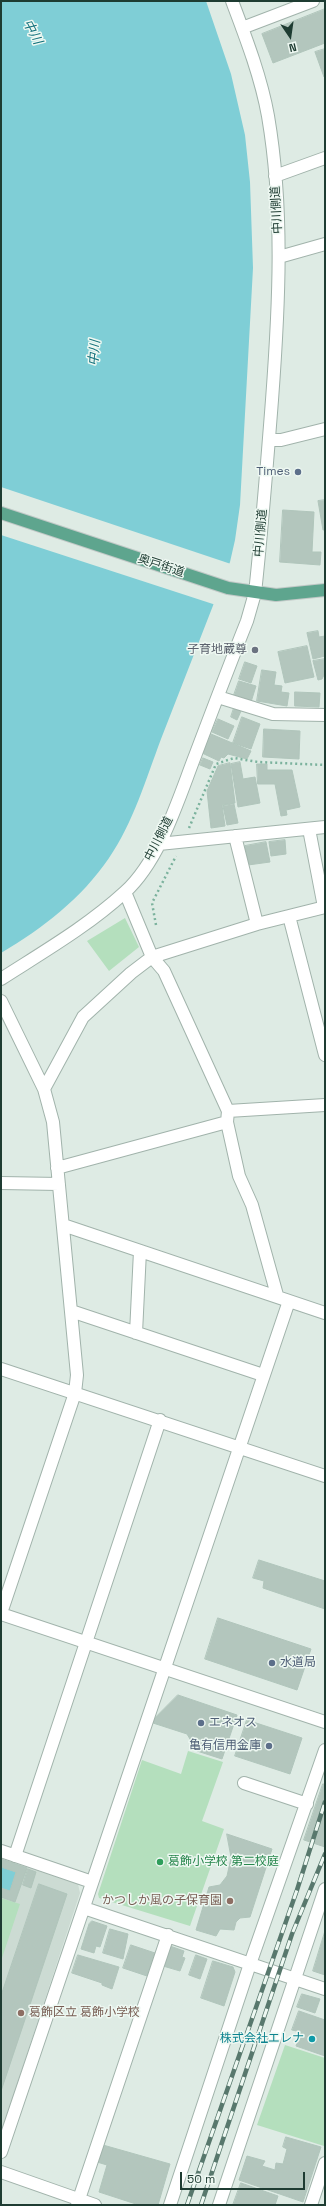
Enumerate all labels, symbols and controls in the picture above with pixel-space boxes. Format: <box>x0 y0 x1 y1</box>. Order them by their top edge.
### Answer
north arrow <box>270 16 310 56</box>
water label: 中川 <box>19 17 45 47</box>
text: N <box>288 40 298 55</box>
street label: 中川側道 <box>269 186 285 234</box>
water label: 中川 <box>86 339 104 367</box>
place label: Times <box>256 465 290 479</box>
marker: Times <box>293 467 303 477</box>
street label: 中川側道 <box>252 508 270 558</box>
street label: 奥戸街道 <box>136 552 186 580</box>
place label: 子育地蔵尊 <box>187 643 247 657</box>
marker: 子育地蔵尊 <box>250 645 260 655</box>
street label: 中川側道 <box>142 814 176 864</box>
place label: 水道局 <box>280 1656 316 1670</box>
marker: 水道局 <box>267 1658 277 1668</box>
place label: エネオス <box>209 1716 257 1730</box>
marker: エネオス <box>196 1718 206 1728</box>
place label: 亀有信用金庫 <box>189 1739 261 1753</box>
marker: 亀有信用金庫 <box>264 1741 274 1751</box>
place label: 葛飾小学校 第二校庭 <box>168 1855 279 1869</box>
marker: 葛飾小学校 第二校庭 <box>155 1857 165 1867</box>
place label: かつしか風の子保育園 <box>102 1894 222 1908</box>
marker: かつしか風の子保育園 <box>225 1896 235 1906</box>
place label: 葛飾区立 葛飾小学校 <box>29 2006 140 2020</box>
marker: 葛飾区立 葛飾小学校 <box>16 2008 26 2018</box>
place label: 株式会社エレナ <box>220 2032 304 2046</box>
marker: 株式会社エレナ <box>307 2034 317 2044</box>
scale bar <box>182 2164 307 2190</box>
text: 50 m <box>187 2171 215 2187</box>

